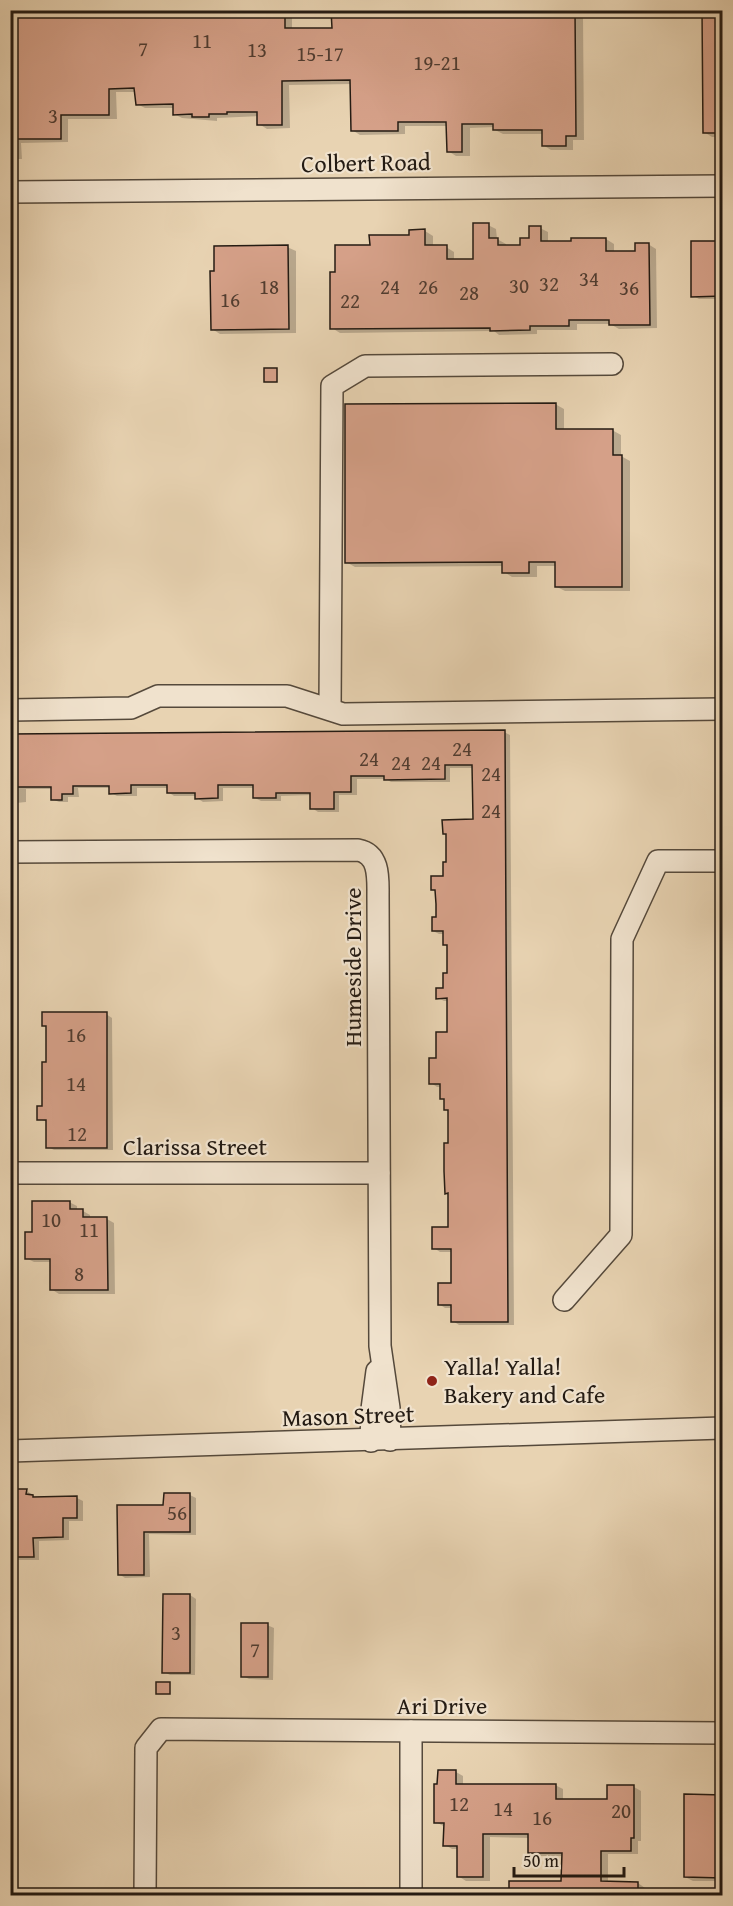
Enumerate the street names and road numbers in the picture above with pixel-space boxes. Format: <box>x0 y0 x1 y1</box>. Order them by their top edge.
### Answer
street label: Colbert Road <box>301 144 431 181</box>
street label: Humeside Drive <box>335 887 370 1047</box>
street label: Clarissa Street <box>123 1129 268 1164</box>
street label: Mason Street <box>281 1396 415 1435</box>
street label: Ari Drive <box>397 1688 487 1723</box>

